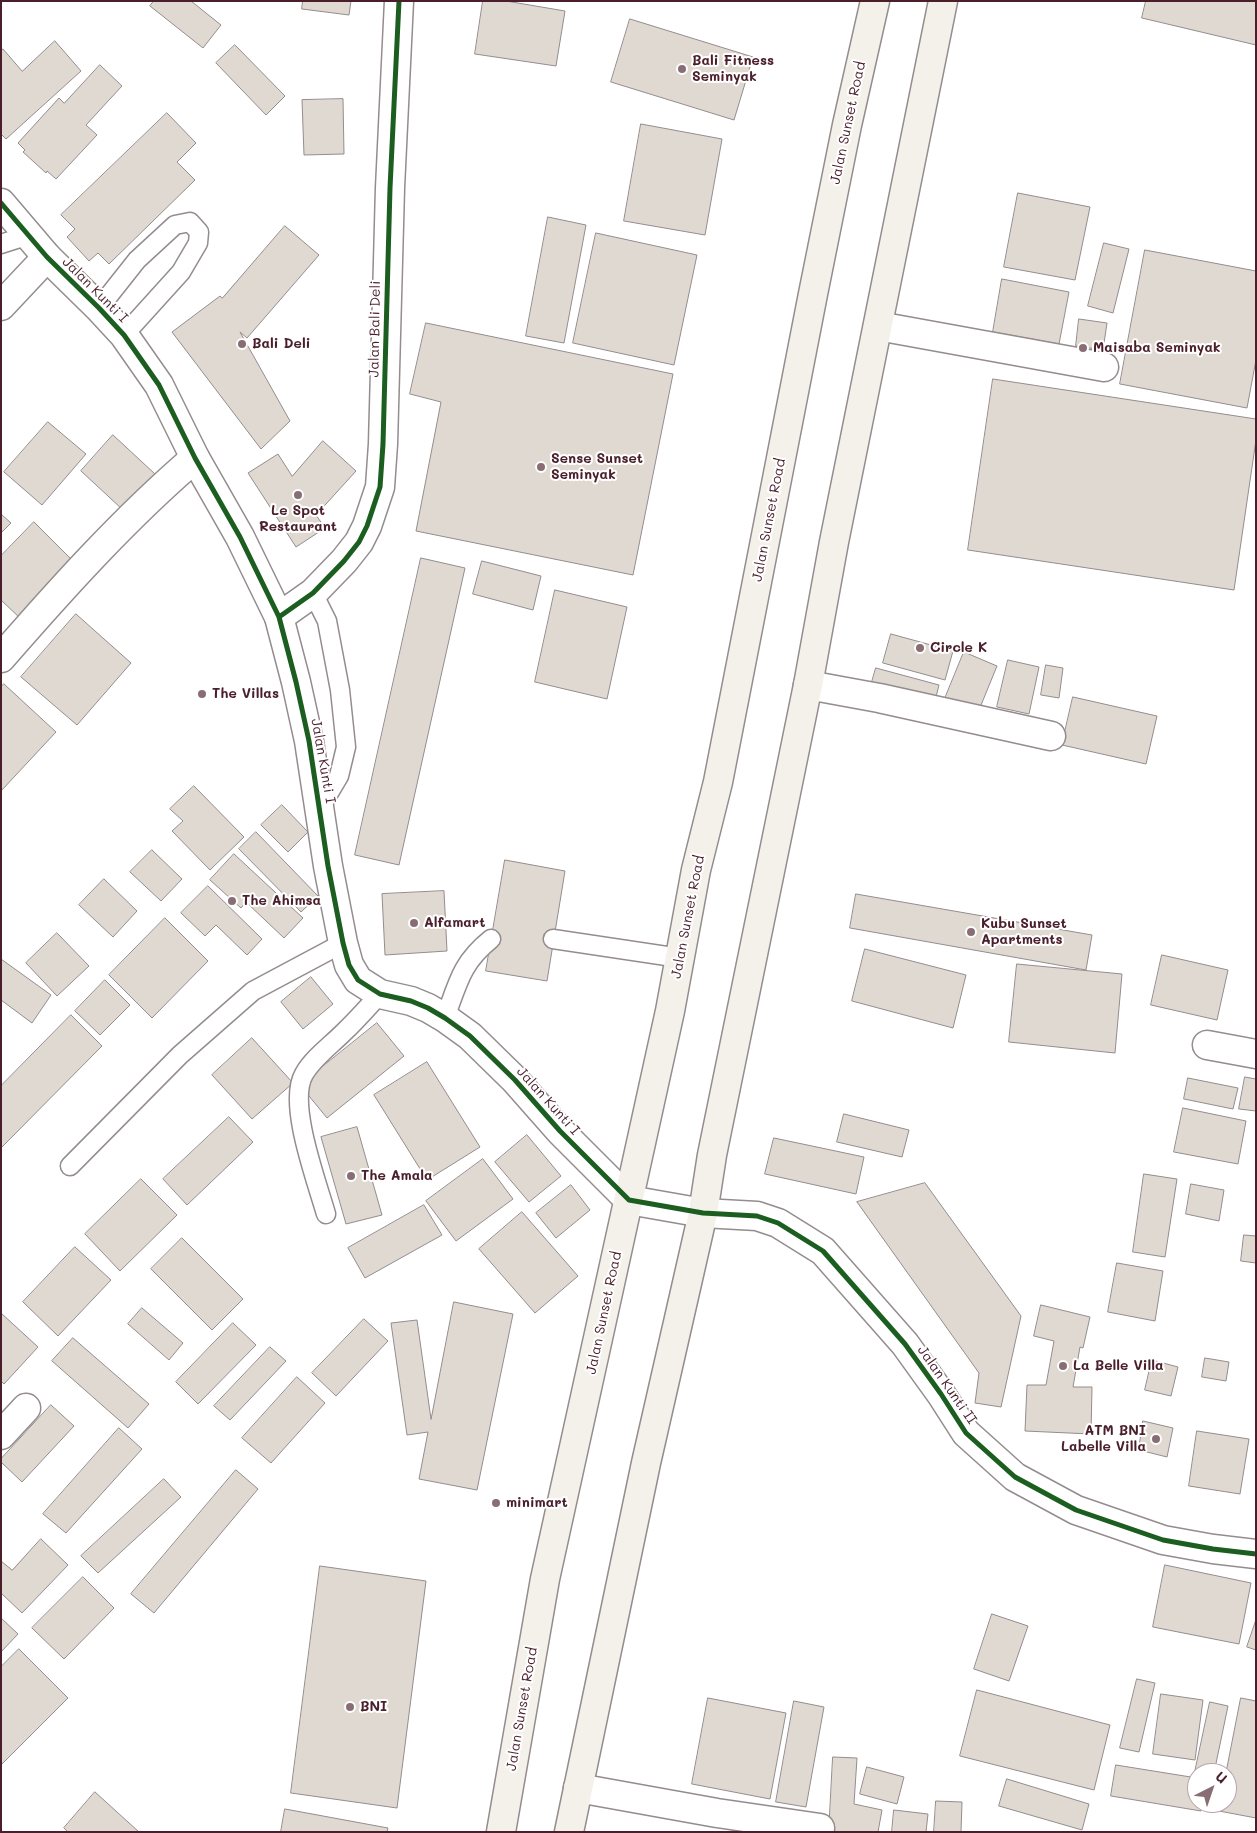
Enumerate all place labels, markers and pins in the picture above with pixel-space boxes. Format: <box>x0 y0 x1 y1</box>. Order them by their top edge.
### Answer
place label: Bali Fitness Seminyak <box>692 53 774 85</box>
marker: Bali Fitness Seminyak <box>676 63 688 75</box>
place label: Bali Deli <box>252 336 310 352</box>
marker: Bali Deli <box>236 338 248 350</box>
place label: Maisaba Seminyak <box>1093 340 1221 356</box>
marker: Maisaba Seminyak <box>1077 342 1089 354</box>
place label: Sense Sunset Seminyak <box>551 451 643 484</box>
marker: Sense Sunset Seminyak <box>535 461 547 473</box>
marker: Le Spot Restaurant <box>292 489 304 501</box>
place label: Le Spot Restaurant <box>259 503 337 536</box>
place label: Circle K <box>930 640 987 656</box>
marker: Circle K <box>914 642 926 654</box>
place label: The Villas <box>212 686 279 702</box>
marker: The Villas <box>196 688 208 700</box>
place label: The Ahimsa <box>242 893 321 909</box>
marker: The Ahimsa <box>226 895 238 907</box>
place label: Alfamart <box>424 915 485 931</box>
place label: Kubu Sunset Apartments <box>981 916 1067 949</box>
marker: Alfamart <box>408 917 420 929</box>
marker: Kubu Sunset Apartments <box>965 926 977 938</box>
place label: The Amala <box>361 1168 433 1184</box>
marker: The Amala <box>345 1170 357 1182</box>
place label: La Belle Villa <box>1073 1358 1164 1374</box>
marker: La Belle Villa <box>1057 1360 1069 1372</box>
place label: ATM BNI Labelle Villa <box>1061 1423 1146 1455</box>
marker: ATM BNI Labelle Villa <box>1150 1433 1162 1445</box>
place label: minimart <box>506 1495 568 1511</box>
marker: minimart <box>490 1497 502 1509</box>
place label: BNI <box>360 1699 387 1715</box>
marker: BNI <box>344 1701 356 1713</box>

